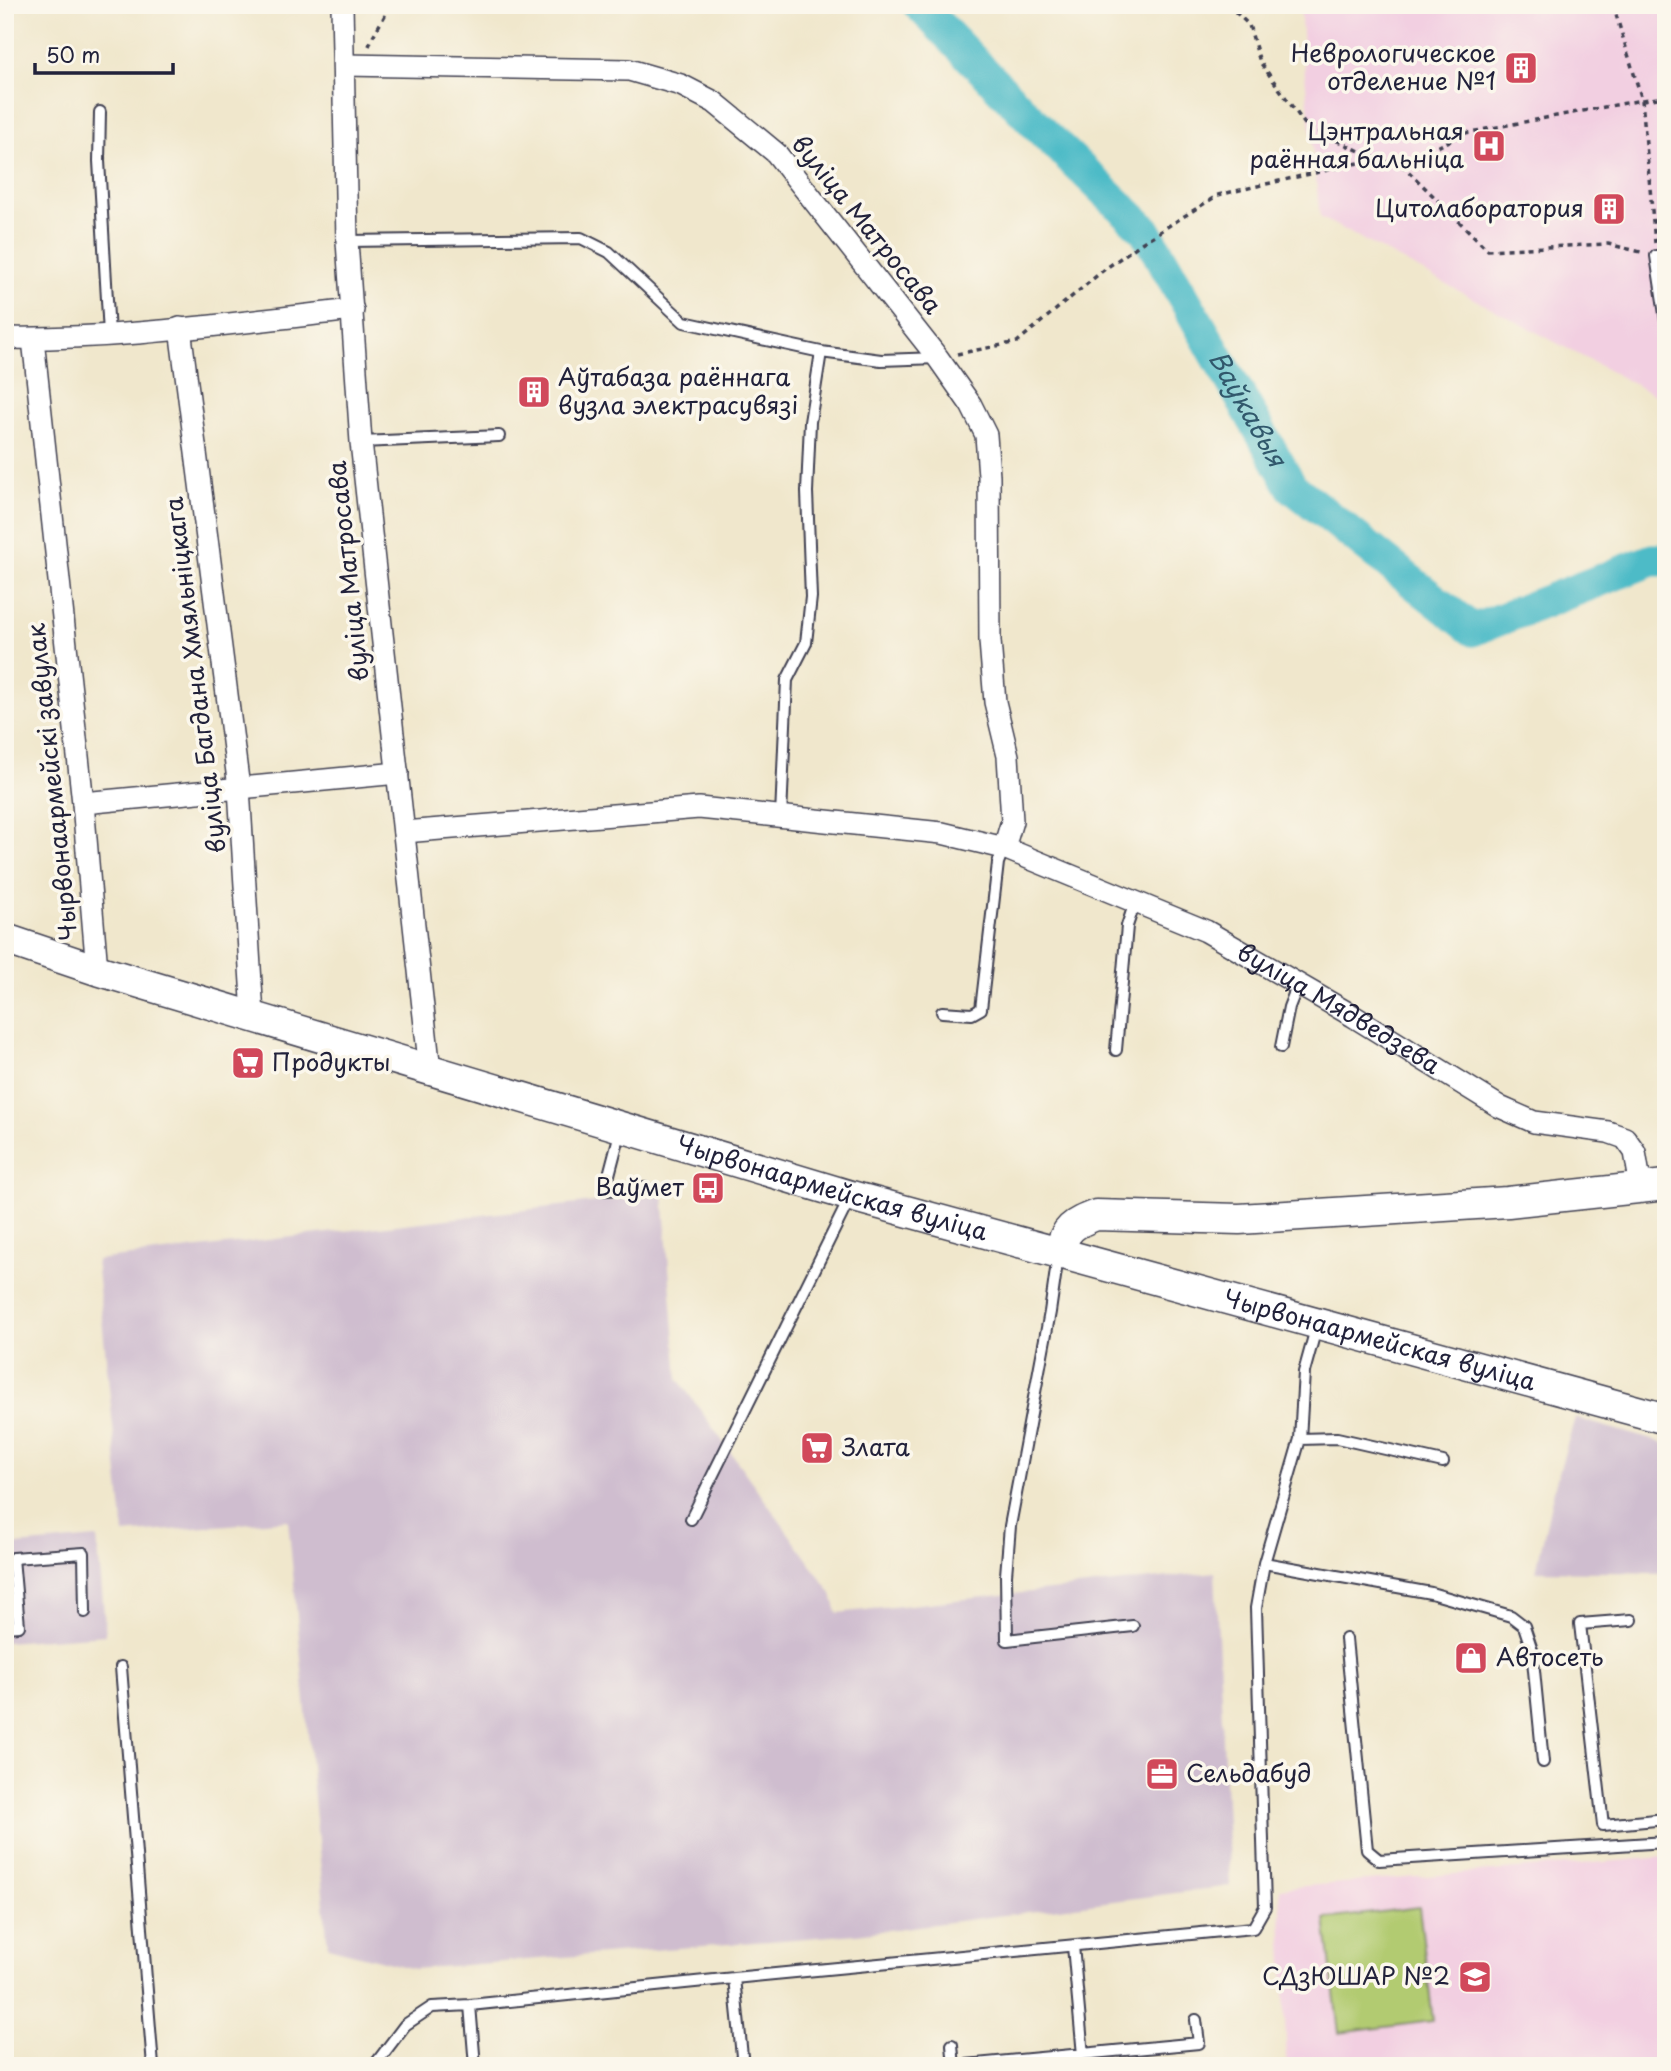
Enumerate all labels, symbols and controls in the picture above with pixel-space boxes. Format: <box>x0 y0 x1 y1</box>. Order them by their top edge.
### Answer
scale bar <box>35 32 173 76</box>
place label: Неврологическое отделение №1 <box>1291 34 1496 98</box>
text: 50 m <box>46 38 100 70</box>
building icon: Неврологическое отделение №1 <box>1502 49 1540 87</box>
place label: Цэнтральная раённая бальніца <box>1250 112 1464 176</box>
street label: вуліца Матросава <box>784 126 951 321</box>
hospital icon: Цэнтральная раённая бальніца <box>1470 127 1508 165</box>
place label: Цитолаборатория <box>1375 189 1584 225</box>
building icon: Цитолаборатория <box>1590 190 1628 228</box>
water label: Ваўкавыя <box>1200 343 1298 475</box>
place label: Аўтабаза раённага вузла электрасувязі <box>558 358 798 422</box>
building icon: Аўтабаза раённага вузла электрасувязі <box>515 373 553 411</box>
street label: вуліца Матросава <box>318 459 376 683</box>
street label: вуліца Багдана Хмяльніцкага <box>154 495 234 855</box>
street label: Чырвонаармейскі завулак <box>16 621 86 943</box>
street label: вуліца Мядведзева <box>1231 933 1448 1082</box>
place label: Продукты <box>272 1043 391 1079</box>
supermarket icon: Продукты <box>229 1044 267 1082</box>
street label: Чырвонаармейская вуліца <box>673 1125 992 1249</box>
place label: Ваўмет <box>596 1168 685 1204</box>
bus stop icon: Ваўмет <box>689 1169 727 1207</box>
street label: Чырвонаармейская вуліца <box>1220 1279 1540 1399</box>
place label: Злата <box>841 1428 910 1464</box>
supermarket icon: Злата <box>798 1429 836 1467</box>
place label: Автосеть <box>1496 1638 1603 1674</box>
shop icon: Автосеть <box>1452 1639 1490 1677</box>
place label: Сельдабуд <box>1186 1754 1311 1790</box>
office icon: Сельдабуд <box>1143 1755 1181 1793</box>
place label: СДзЮШАР №2 <box>1262 1957 1450 1993</box>
school or university icon: СДзЮШАР №2 <box>1456 1958 1494 1996</box>

